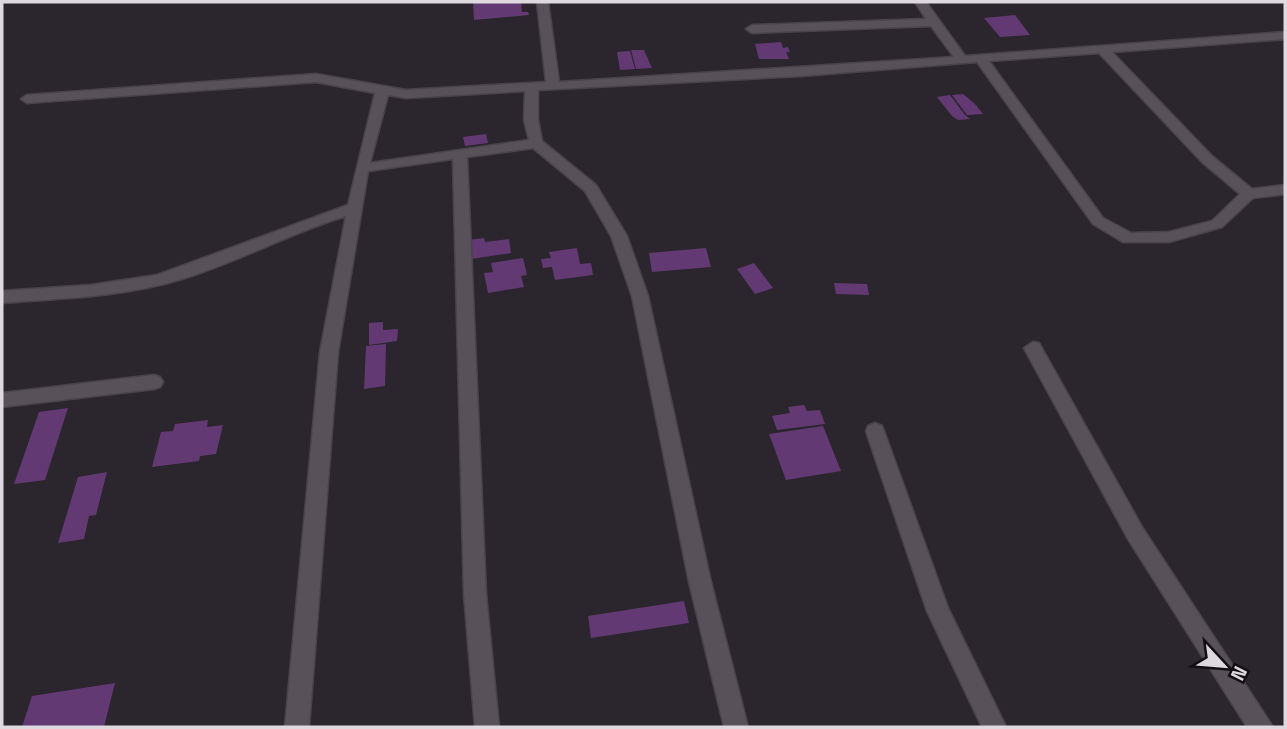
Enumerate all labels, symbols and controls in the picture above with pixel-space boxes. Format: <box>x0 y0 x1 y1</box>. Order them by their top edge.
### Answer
north arrow <box>1189 631 1259 701</box>
text: N <box>1225 662 1253 684</box>

